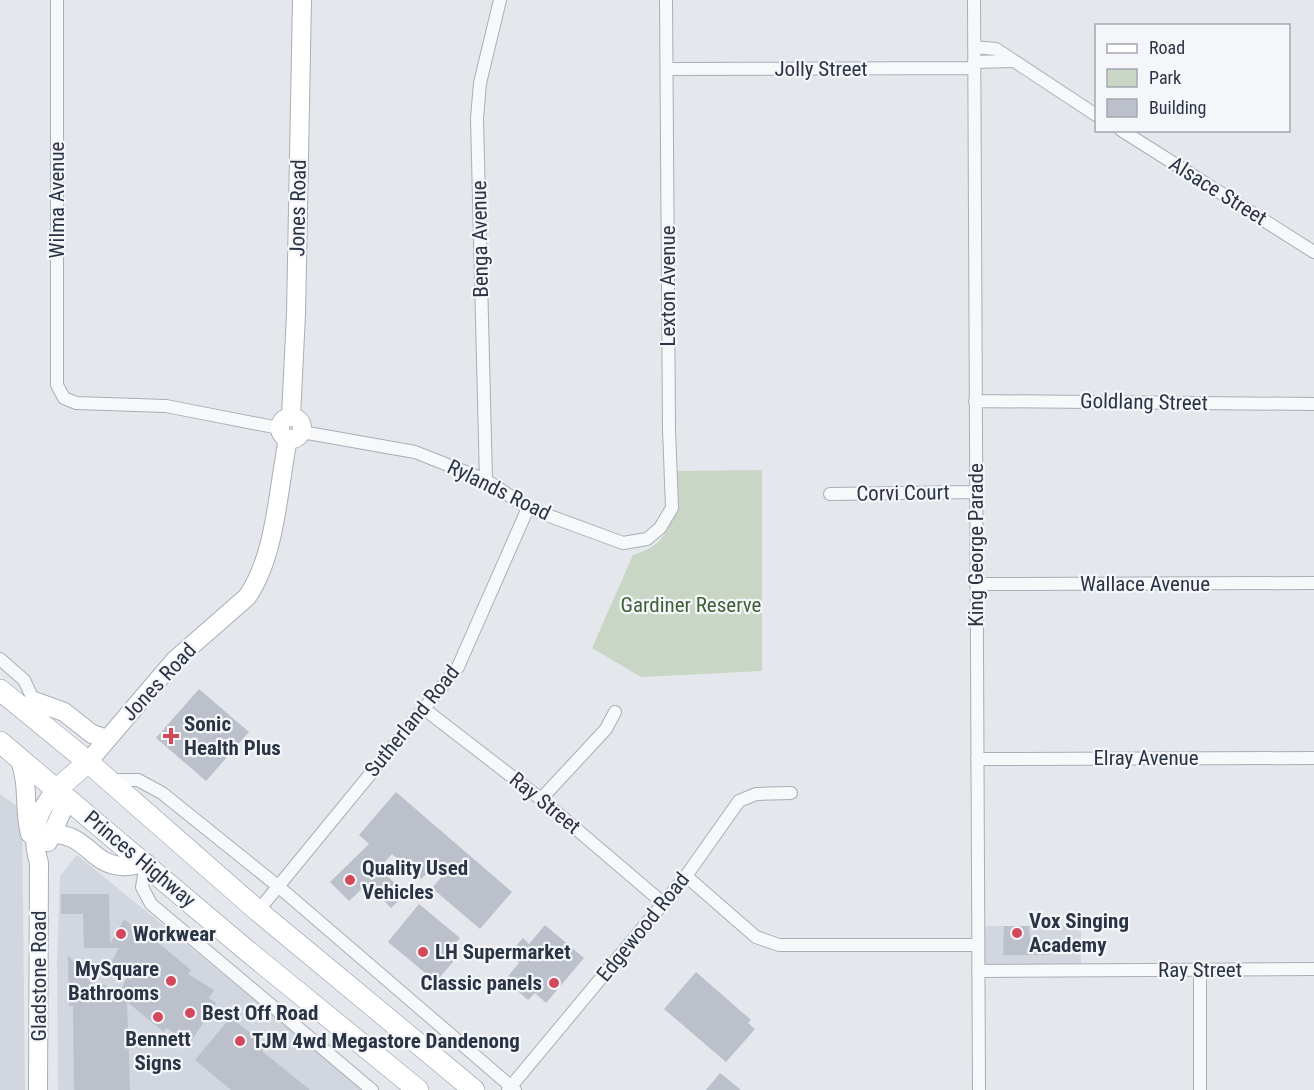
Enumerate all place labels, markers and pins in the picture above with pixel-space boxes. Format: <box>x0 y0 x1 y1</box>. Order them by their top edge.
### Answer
place label: Sonic Health Plus <box>184 712 281 760</box>
marker: Sonic Health Plus <box>162 727 180 745</box>
place label: Quality Used Vehicles <box>362 856 468 904</box>
marker: Quality Used Vehicles <box>343 873 357 887</box>
place label: Vox Singing Academy <box>1029 909 1129 957</box>
place label: Workwear <box>133 922 216 946</box>
marker: Vox Singing Academy <box>1010 926 1024 940</box>
marker: Workwear <box>114 927 128 941</box>
place label: LH Supermarket <box>435 940 571 964</box>
marker: LH Supermarket <box>416 945 430 959</box>
place label: MySquare Bathrooms <box>68 957 159 1005</box>
place label: Classic panels <box>420 971 542 995</box>
marker: MySquare Bathrooms <box>164 974 178 988</box>
marker: Classic panels <box>547 976 561 990</box>
place label: Best Off Road <box>202 1001 318 1025</box>
marker: Best Off Road <box>183 1006 197 1020</box>
marker: Bennett Signs <box>151 1010 165 1024</box>
place label: Bennett Signs <box>125 1027 191 1075</box>
place label: TJM 4wd Megastore Dandenong <box>252 1029 520 1053</box>
marker: TJM 4wd Megastore Dandenong <box>233 1034 247 1048</box>

